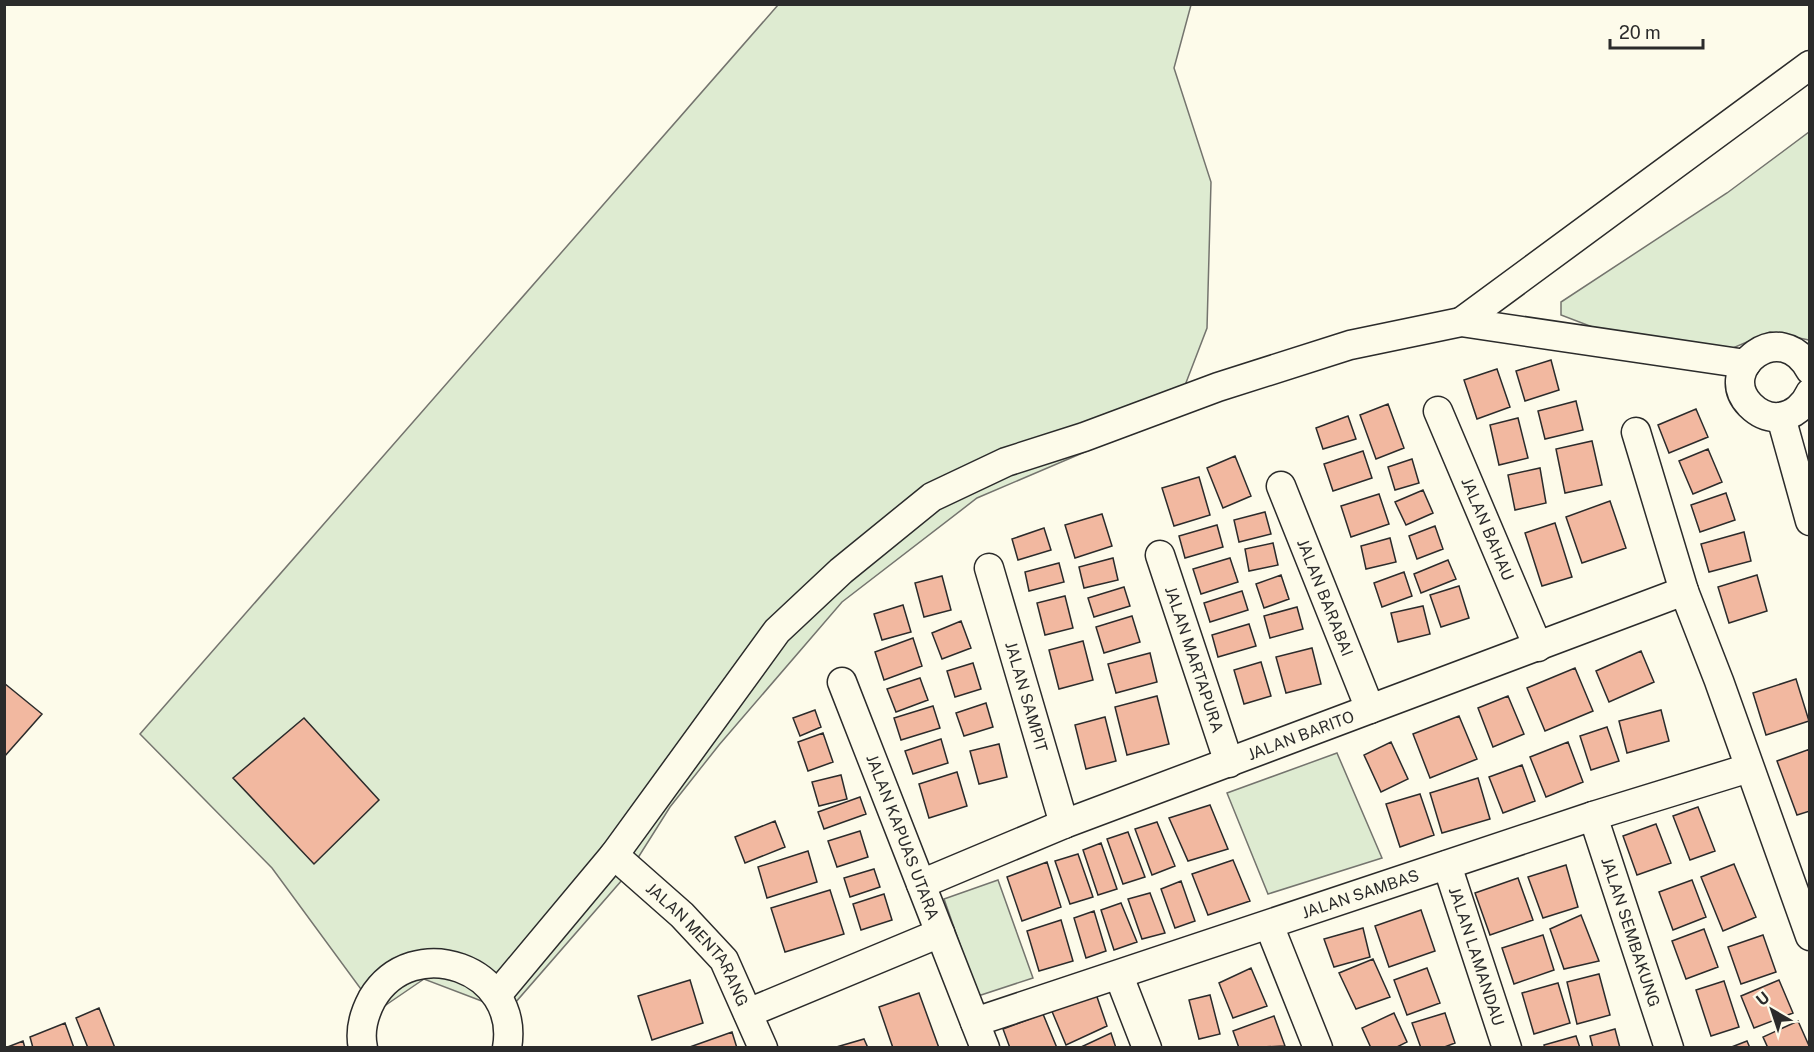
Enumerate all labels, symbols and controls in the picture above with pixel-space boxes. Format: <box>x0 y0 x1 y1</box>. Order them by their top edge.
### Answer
scale bar <box>1610 12 1703 50</box>
text: 20 m <box>1619 22 1661 43</box>
street label: JALAN BAHAU <box>1457 475 1518 583</box>
street label: JALAN BARABAI <box>1293 536 1357 659</box>
street label: JALAN MARTAPURA <box>1161 584 1227 735</box>
street label: JALAN SAMPIT <box>1001 639 1051 755</box>
street label: JALAN BARITO <box>1245 707 1357 764</box>
street label: JALAN KAPUAS UTARA <box>862 752 943 923</box>
street label: JALAN SEMBAKUNG <box>1597 855 1664 1009</box>
street label: JALAN SAMBAS <box>1299 866 1421 922</box>
street label: JALAN MENTARANG <box>642 879 752 1009</box>
street label: JALAN LAMANDAU <box>1445 885 1508 1028</box>
north arrow <box>1742 980 1802 1040</box>
text: U <box>1752 988 1773 1010</box>

